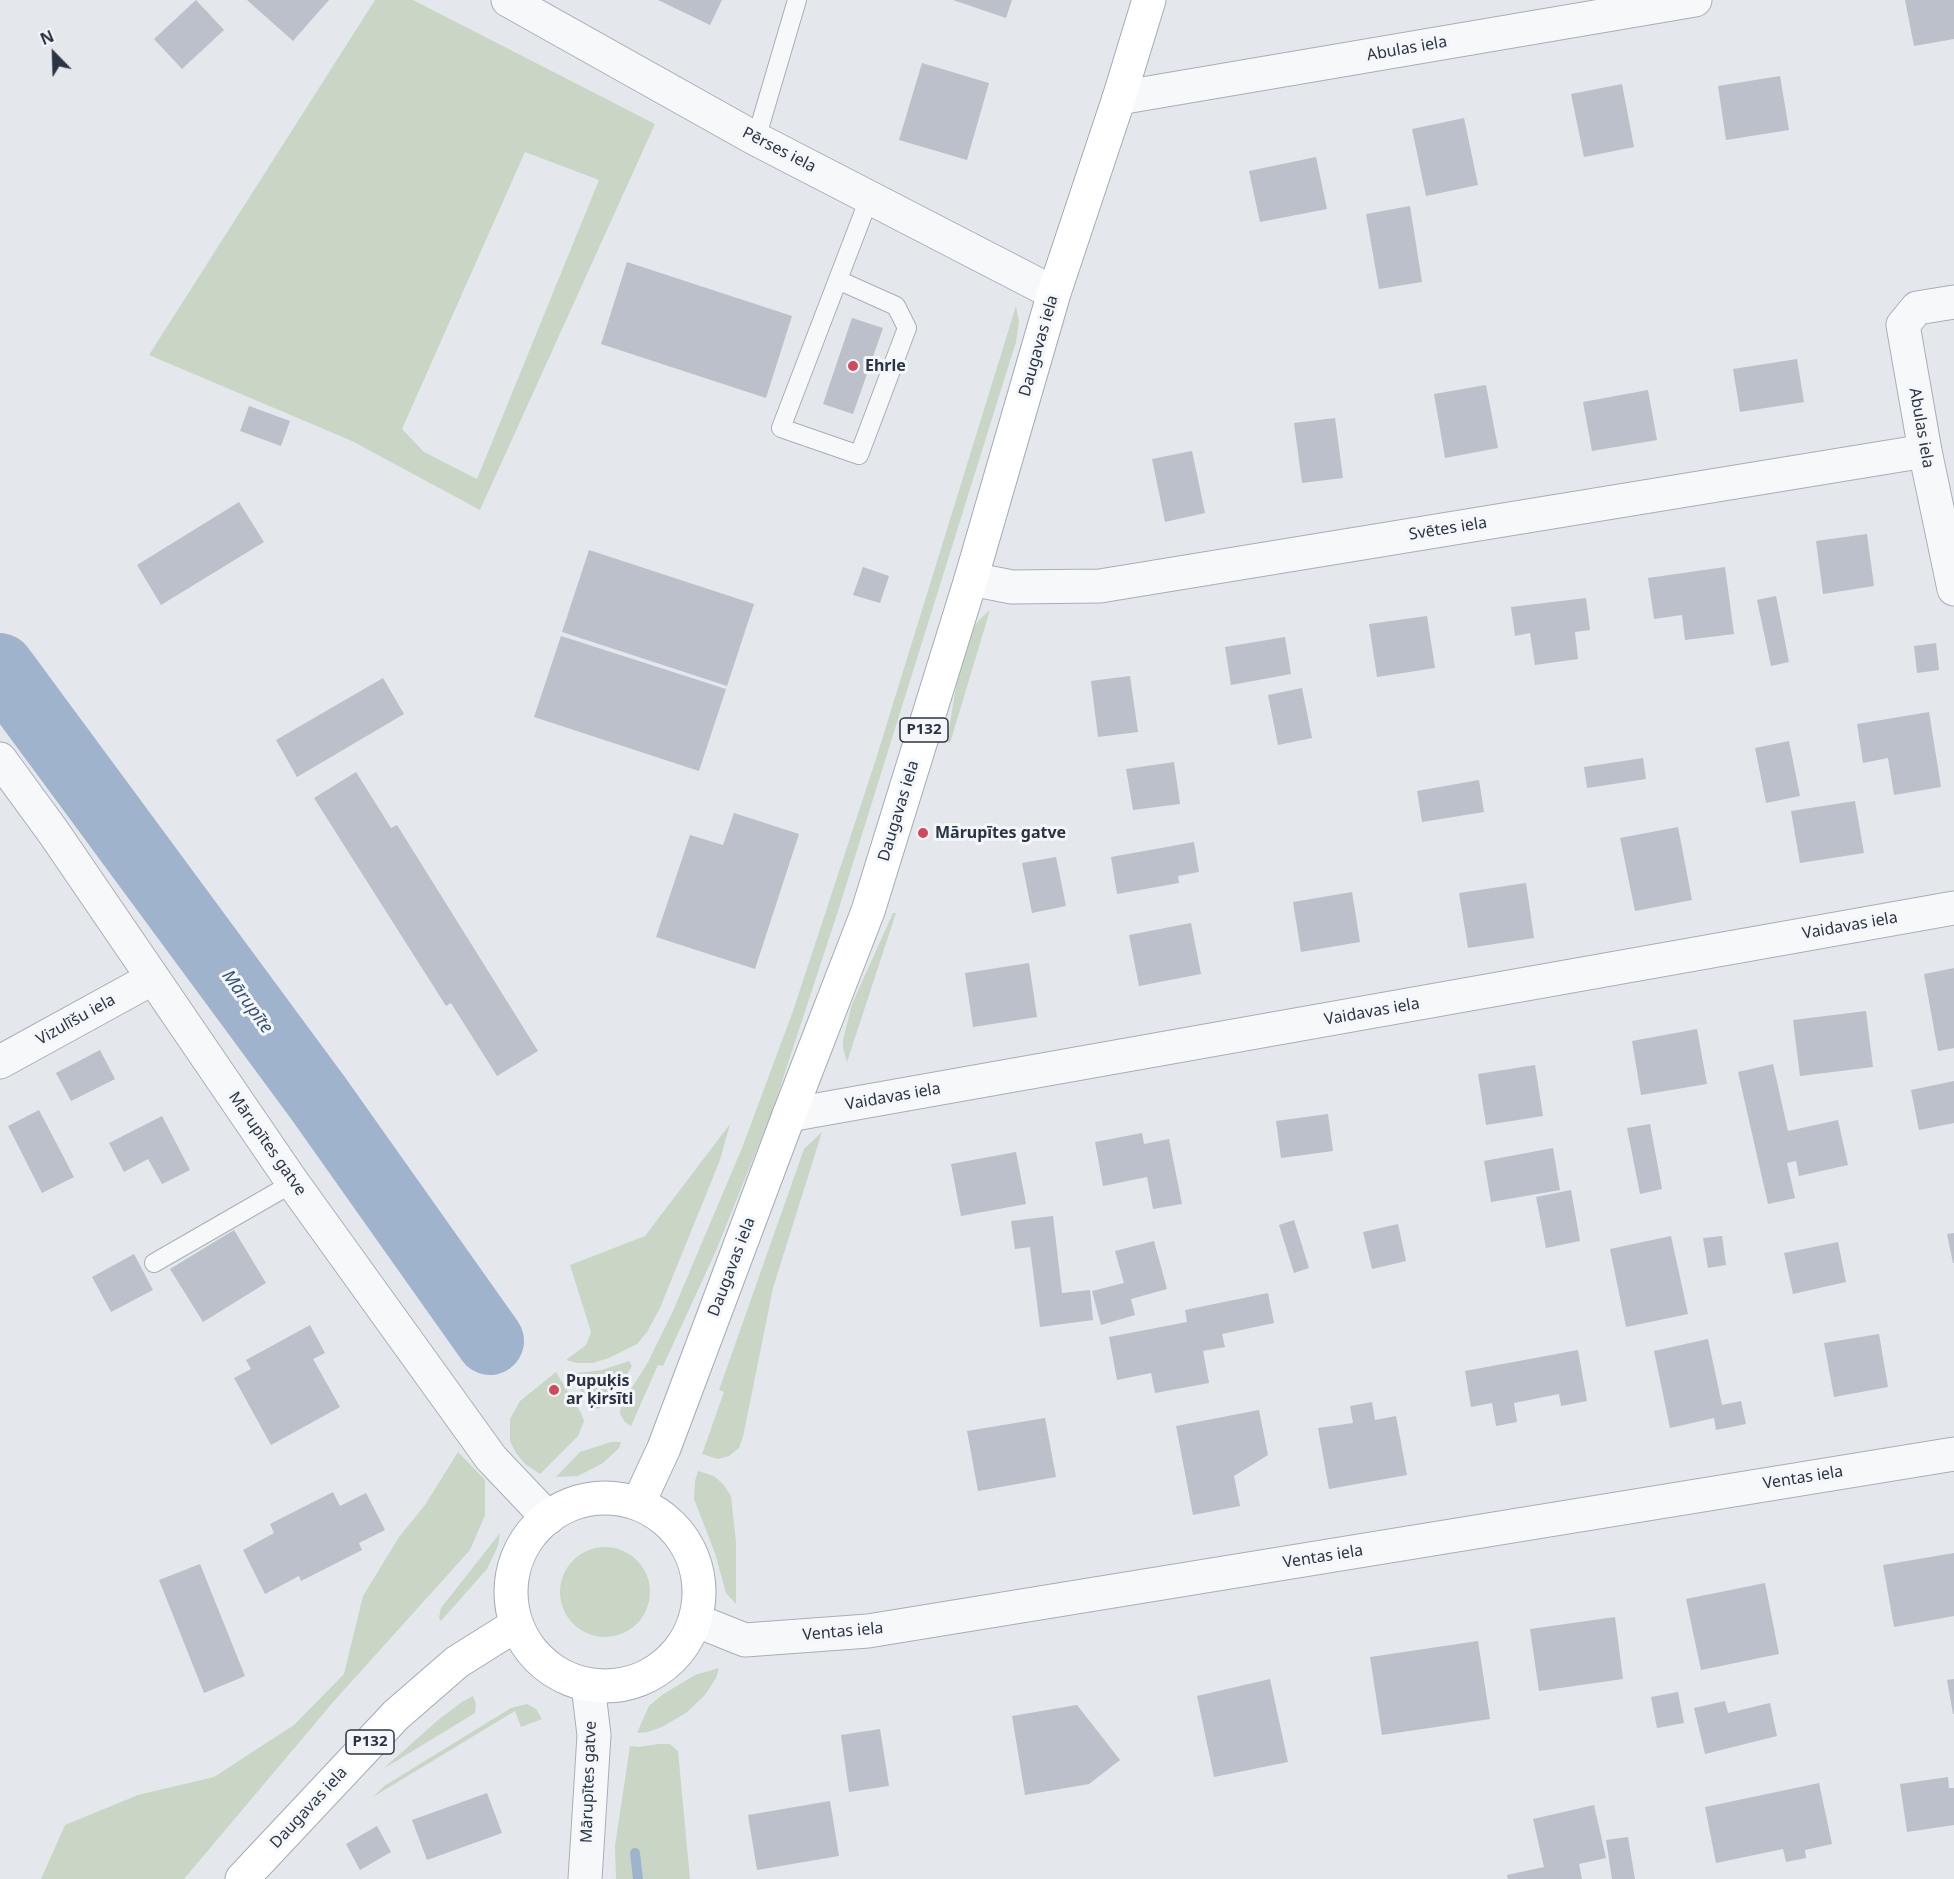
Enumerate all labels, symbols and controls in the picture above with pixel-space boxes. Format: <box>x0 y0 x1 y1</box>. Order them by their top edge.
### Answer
north arrow <box>24 24 84 84</box>
text: N <box>37 25 57 50</box>
street label: Abulas iela <box>1365 33 1449 65</box>
street label: Pērses iela <box>739 123 819 177</box>
street label: Daugavas iela <box>1015 293 1063 399</box>
place label: Ehrle <box>865 356 906 376</box>
marker: Ehrle <box>846 359 860 373</box>
street label: Abulas iela <box>1905 386 1937 470</box>
street label: Svētes iela <box>1408 513 1488 545</box>
road number: P132 <box>900 718 948 742</box>
street label: Daugavas iela <box>875 758 923 864</box>
place label: Mārupītes gatve <box>935 823 1066 843</box>
marker: Mārupītes gatve <box>916 826 930 840</box>
street label: Vaidavas iela <box>1801 908 1899 944</box>
water label: Mārupīte <box>217 966 277 1038</box>
street label: Vizulīšu iela <box>33 990 119 1050</box>
street label: Vaidavas iela <box>1323 994 1421 1030</box>
street label: Vaidavas iela <box>844 1079 942 1115</box>
street label: Mārupītes gatve <box>224 1088 310 1200</box>
street label: Daugavas iela <box>704 1215 760 1319</box>
place label: Pupuķis ar ķirsīti <box>566 1371 633 1409</box>
marker: Pupuķis ar ķirsīti <box>547 1383 561 1397</box>
street label: Ventas iela <box>1761 1462 1845 1494</box>
street label: Ventas iela <box>1281 1541 1365 1573</box>
street label: Ventas iela <box>802 1619 884 1645</box>
street label: Mārupītes gatve <box>577 1721 601 1843</box>
road number: P132 <box>346 1730 394 1754</box>
street label: Daugavas iela <box>266 1763 352 1853</box>

